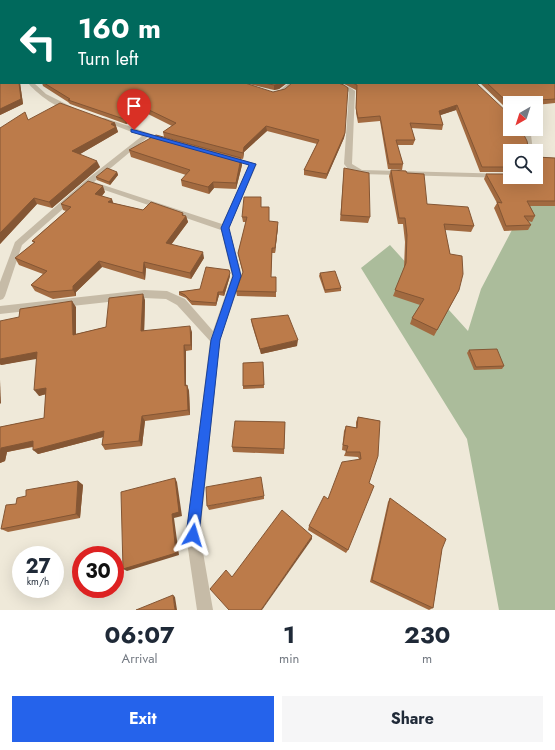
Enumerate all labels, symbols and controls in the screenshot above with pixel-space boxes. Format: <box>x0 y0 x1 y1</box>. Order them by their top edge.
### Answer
text: 160 m <box>78 8 161 49</box>
icon: left <box>12 16 64 68</box>
text: Turn left <box>78 46 138 72</box>
pin <box>117 89 151 130</box>
icon: arrive <box>123 95 145 117</box>
north arrow <box>503 96 543 136</box>
map controls <box>503 96 543 184</box>
button: search <box>503 144 543 184</box>
position arrow <box>172 514 214 556</box>
speed limit sign: 30 <box>72 546 124 598</box>
text: 27 <box>25 552 51 581</box>
text: km/h <box>27 574 49 589</box>
text: 06:07 <box>105 617 175 652</box>
text: 1 <box>283 617 295 652</box>
text: 230 <box>404 617 450 652</box>
text: Arrival <box>122 649 157 668</box>
text: min <box>279 649 299 668</box>
text: m <box>422 649 432 668</box>
button: Exit <box>12 696 274 742</box>
button: Share <box>282 696 543 742</box>

